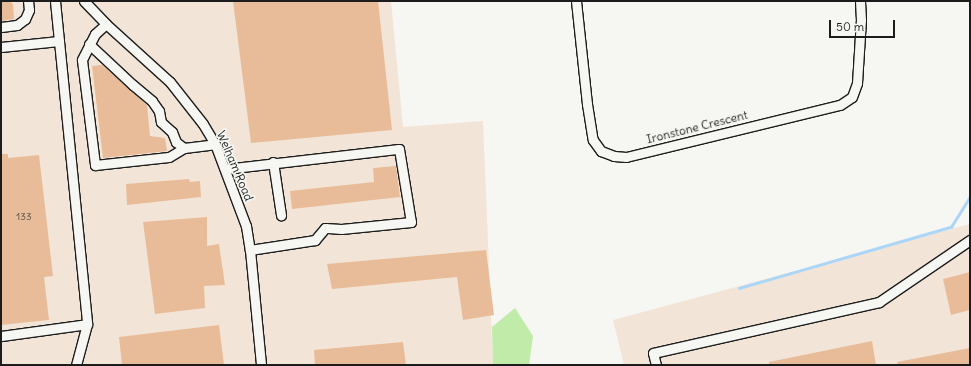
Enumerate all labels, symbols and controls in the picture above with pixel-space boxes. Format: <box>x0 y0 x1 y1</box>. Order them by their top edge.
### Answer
scale bar <box>831 12 897 38</box>
text: 50 m <box>836 19 864 34</box>
street label: Ironstone Crescent <box>645 107 749 147</box>
street label: Welham Road <box>214 129 256 203</box>
house number: 133 <box>16 211 32 223</box>

